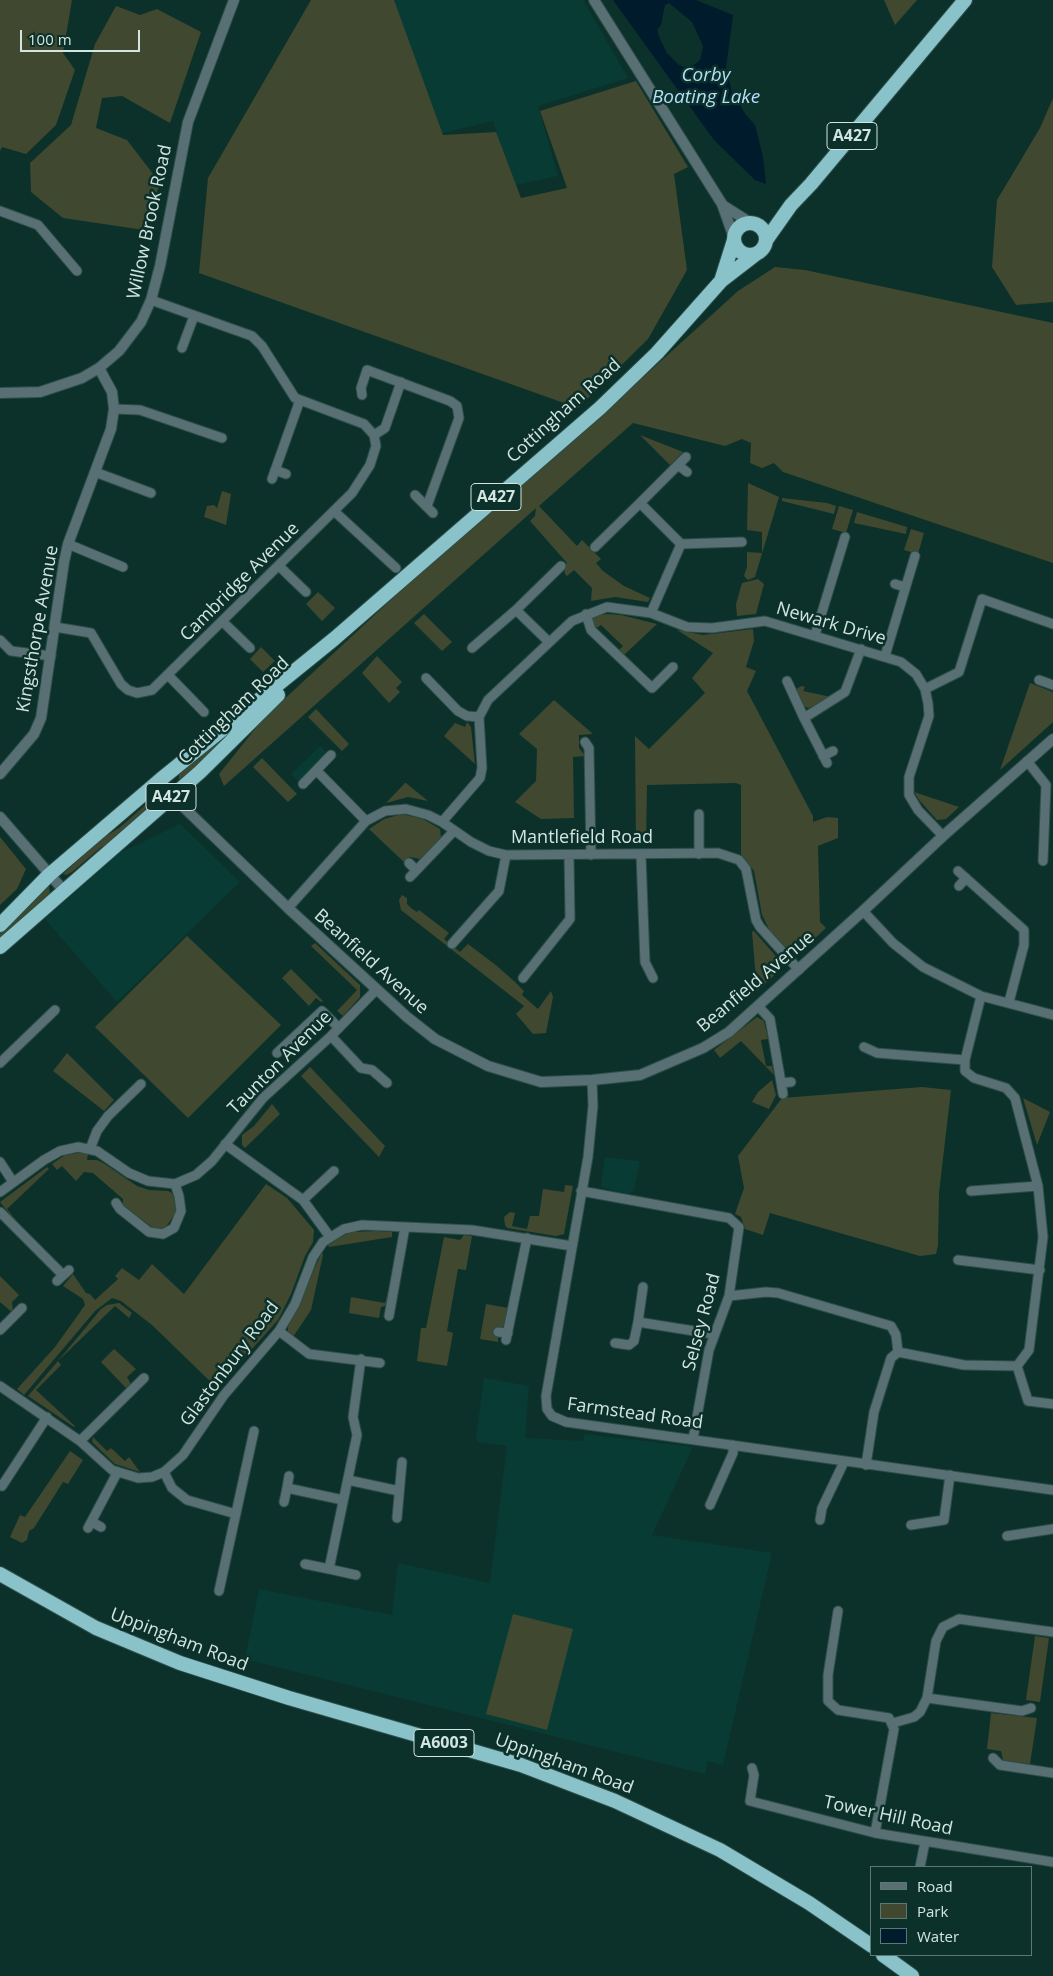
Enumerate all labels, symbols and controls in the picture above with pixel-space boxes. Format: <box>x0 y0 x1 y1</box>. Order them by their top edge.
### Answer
scale bar <box>22 20 142 52</box>
text: 100 m <box>28 29 72 49</box>
water label: Corby Boating Lake <box>652 65 760 109</box>
road number: A427 <box>827 122 877 150</box>
street label: Willow Brook Road <box>123 143 177 301</box>
street label: Cottingham Road <box>503 354 625 468</box>
road number: A427 <box>471 484 521 511</box>
street label: Cambridge Avenue <box>176 518 304 646</box>
street label: Kingsthorpe Avenue <box>13 544 63 714</box>
street label: Newark Drive <box>774 598 888 650</box>
street label: Cottingham Road <box>174 653 294 769</box>
road number: A427 <box>146 784 196 810</box>
street label: Mantlefield Road <box>511 827 653 849</box>
street label: Beanfield Avenue <box>309 905 433 1019</box>
street label: Beanfield Avenue <box>693 927 819 1037</box>
street label: Taunton Avenue <box>224 1007 336 1119</box>
street label: Selsey Road <box>679 1271 725 1373</box>
street label: Glastonbury Road <box>176 1297 284 1431</box>
street label: Farmstead Road <box>566 1394 704 1434</box>
street label: Uppingham Road <box>107 1604 251 1676</box>
street label: Uppingham Road <box>492 1729 636 1799</box>
road number: A6003 <box>414 1730 474 1756</box>
street label: Tower Hill Road <box>822 1792 954 1840</box>
legend <box>870 1866 1033 1956</box>
text: Road <box>917 1876 953 1896</box>
text: Park <box>917 1901 948 1921</box>
text: Water <box>917 1926 959 1946</box>

